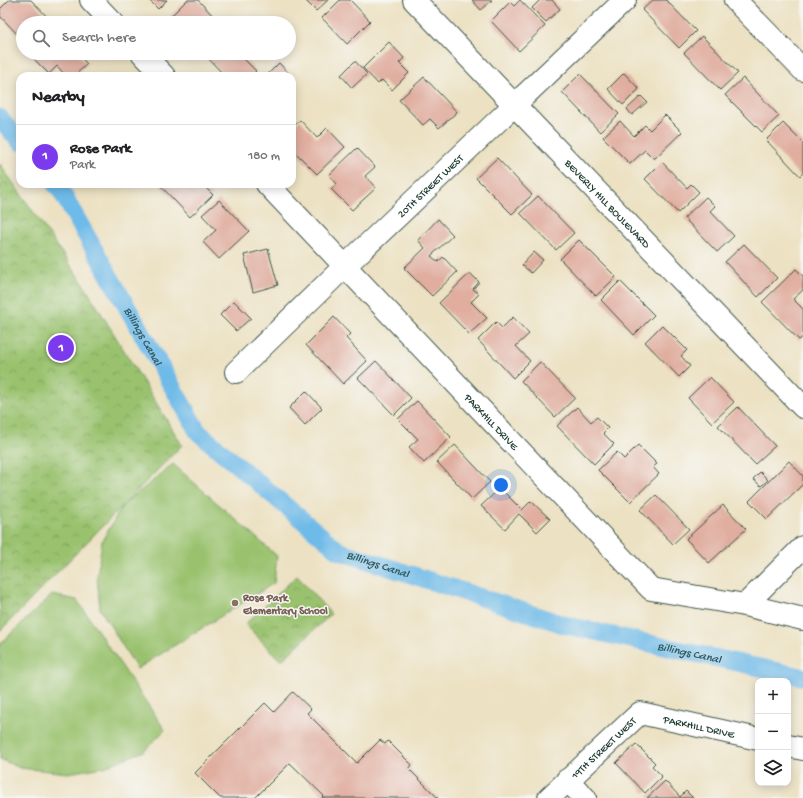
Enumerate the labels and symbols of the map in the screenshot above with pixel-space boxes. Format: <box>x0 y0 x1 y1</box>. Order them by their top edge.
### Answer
street label: 20TH STREET WEST <box>396 152 467 221</box>
street label: BEVERLY HILL BOULEVARD <box>561 157 652 252</box>
water label: Billings Canal <box>120 305 164 370</box>
pin: 1 <box>48 333 74 363</box>
street label: PARKHILL DRIVE <box>461 391 521 454</box>
your location <box>491 475 511 495</box>
water label: Billings Canal <box>344 549 412 583</box>
place label: Rose Park Elementary School <box>242 593 328 618</box>
marker: Rose Park Elementary School <box>230 598 240 608</box>
water label: Billings Canal <box>656 640 723 668</box>
street label: PARKHILL DRIVE <box>661 714 736 742</box>
street label: 19TH STREET WEST <box>569 715 640 783</box>

